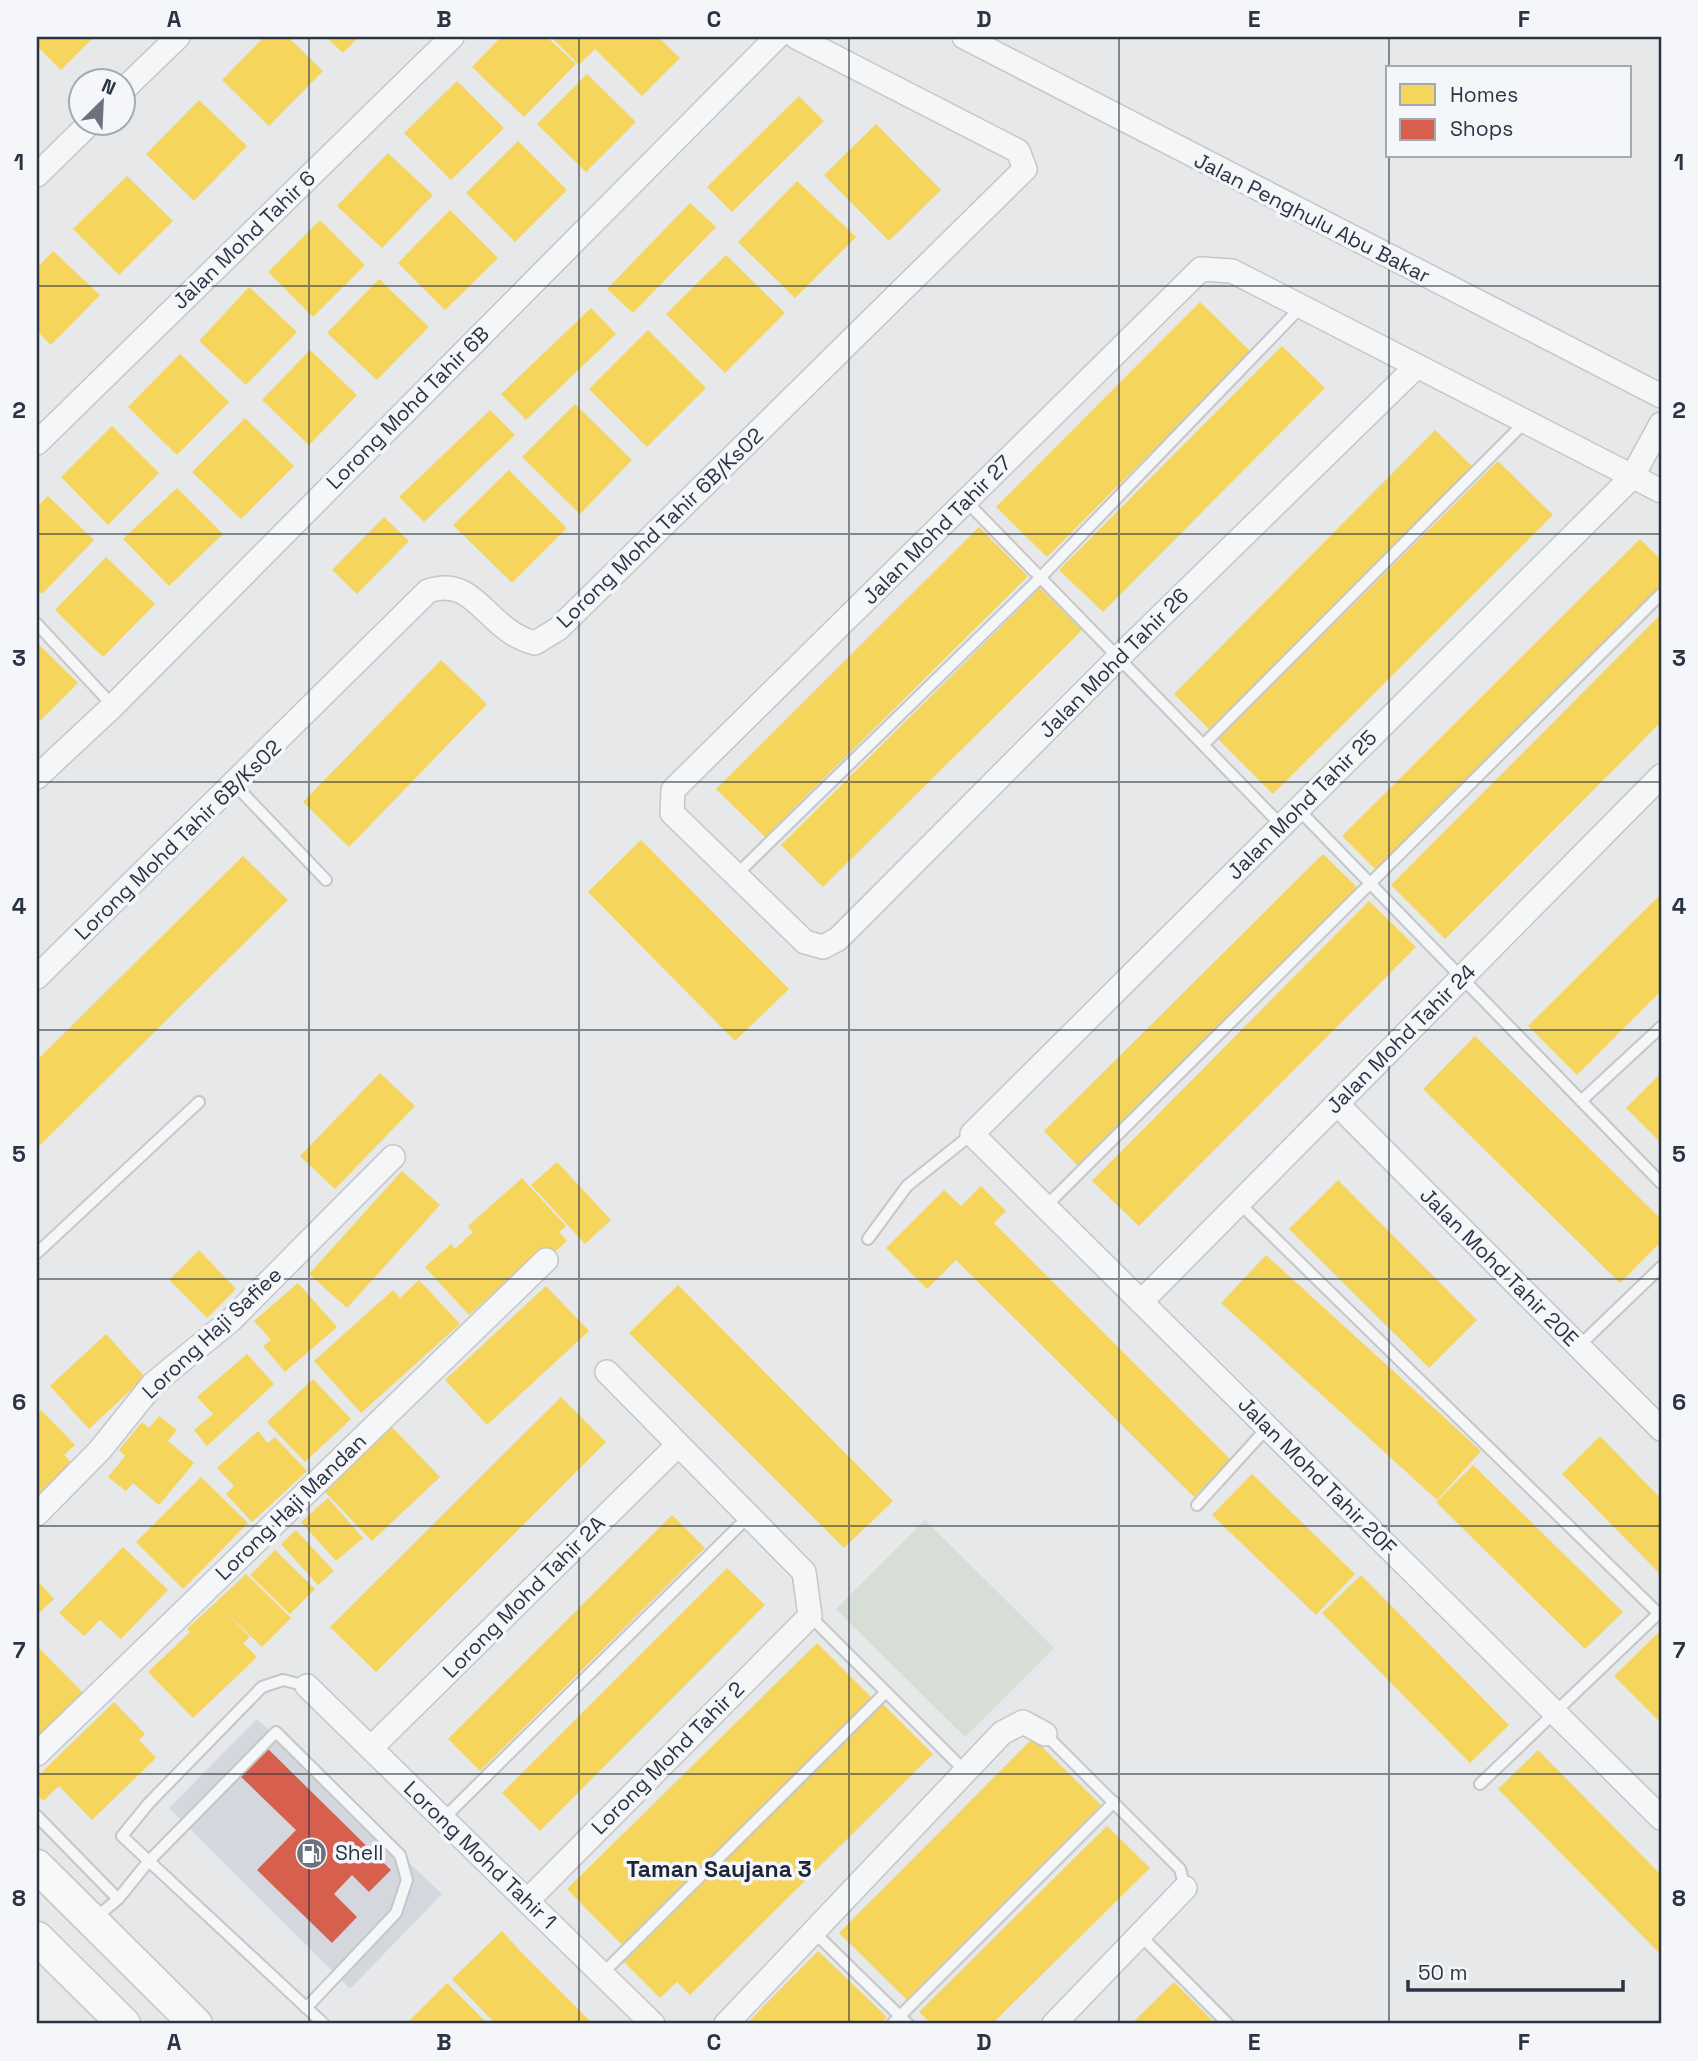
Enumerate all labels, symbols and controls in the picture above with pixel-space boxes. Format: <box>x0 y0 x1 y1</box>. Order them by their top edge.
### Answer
text: A <box>167 4 182 34</box>
text: B <box>436 4 452 34</box>
text: C <box>707 4 721 34</box>
text: D <box>976 4 992 34</box>
text: E <box>1248 4 1260 34</box>
text: F <box>1518 4 1530 34</box>
north arrow <box>66 66 136 136</box>
legend <box>1386 66 1632 158</box>
text: N <box>98 73 120 101</box>
text: Homes <box>1450 81 1518 108</box>
text: Shops <box>1450 115 1513 142</box>
street label: Jalan Penghulu Abu Bakar <box>1190 146 1435 289</box>
text: 1 <box>14 147 24 177</box>
text: 1 <box>1674 147 1684 177</box>
street label: Jalan Mohd Tahir 6 <box>166 164 321 315</box>
street label: Lorong Mohd Tahir 6B <box>320 320 495 495</box>
text: 2 <box>12 395 26 425</box>
text: 2 <box>1672 395 1686 425</box>
street label: Lorong Mohd Tahir 6B/Ks02 <box>551 422 769 634</box>
street label: Jalan Mohd Tahir 27 <box>856 449 1017 610</box>
street label: Jalan Mohd Tahir 26 <box>1033 582 1194 743</box>
text: 3 <box>12 643 26 673</box>
text: 3 <box>1672 643 1686 673</box>
street label: Jalan Mohd Tahir 25 <box>1221 724 1382 885</box>
street label: Lorong Mohd Tahir 6B/Ks02 <box>69 734 287 946</box>
text: 4 <box>12 891 27 921</box>
text: 4 <box>1672 891 1687 921</box>
street label: Jalan Mohd Tahir 24 <box>1320 958 1481 1119</box>
text: 5 <box>12 1139 26 1169</box>
text: 5 <box>1672 1139 1686 1169</box>
street label: Jalan Mohd Tahir 20E <box>1414 1182 1584 1352</box>
street label: Lorong Haji Safiee <box>136 1261 287 1404</box>
text: 6 <box>12 1387 26 1417</box>
text: 6 <box>1672 1387 1686 1417</box>
street label: Jalan Mohd Tahir 20F <box>1232 1391 1402 1561</box>
street label: Lorong Haji Mandan <box>209 1428 372 1586</box>
street label: Lorong Mohd Tahir 2A <box>437 1510 611 1684</box>
text: 7 <box>13 1635 26 1665</box>
text: 7 <box>1673 1635 1686 1665</box>
street label: Lorong Mohd Tahir 2 <box>585 1675 750 1840</box>
street label: Lorong Mohd Tahir 1 <box>398 1775 562 1934</box>
fuel station icon: Shell <box>295 1836 329 1870</box>
place label: Shell <box>335 1839 383 1866</box>
district label: Taman Saujana 3 <box>626 1854 812 1884</box>
text: 8 <box>12 1883 26 1913</box>
text: 8 <box>1672 1883 1686 1913</box>
scale bar <box>1408 1949 1623 1993</box>
text: 50 m <box>1418 1959 1468 1986</box>
text: A <box>167 2027 182 2057</box>
text: B <box>436 2027 452 2057</box>
text: C <box>707 2027 721 2057</box>
text: D <box>976 2027 992 2057</box>
text: E <box>1248 2027 1260 2057</box>
text: F <box>1518 2027 1530 2057</box>

